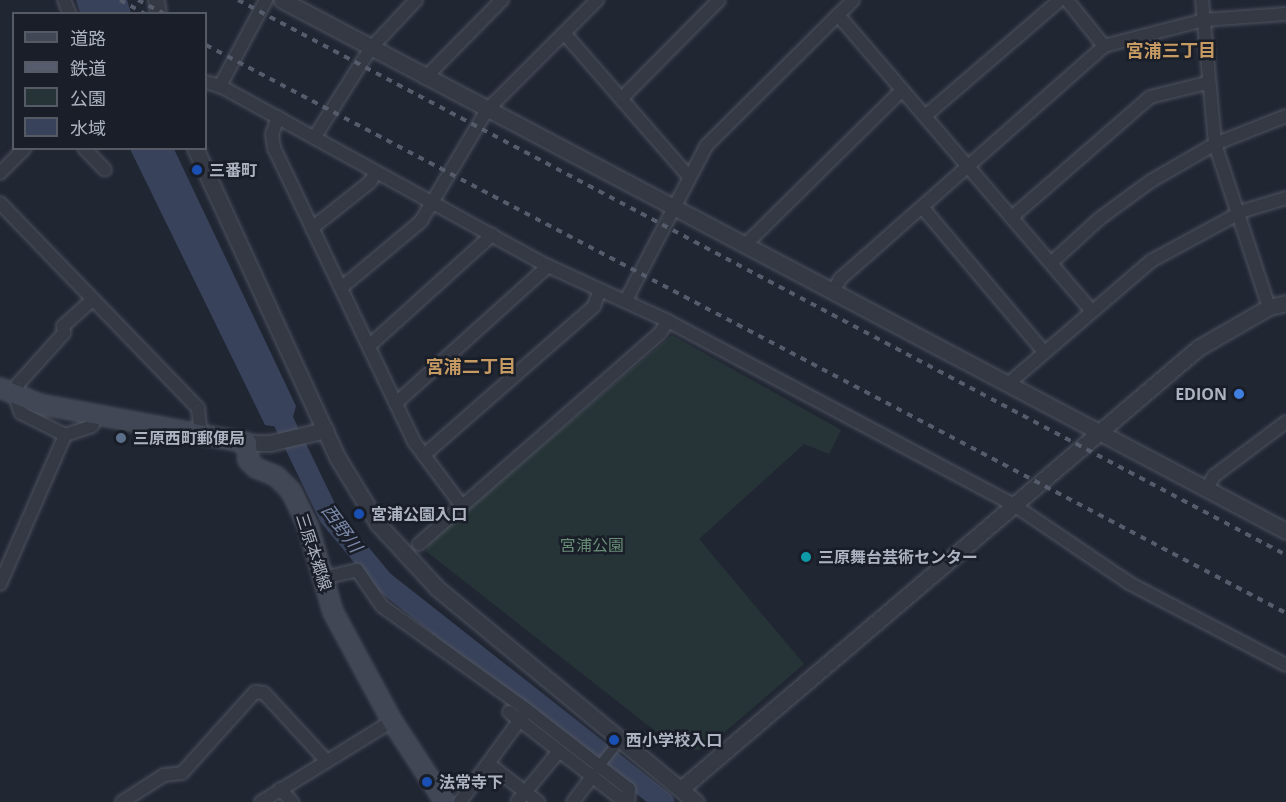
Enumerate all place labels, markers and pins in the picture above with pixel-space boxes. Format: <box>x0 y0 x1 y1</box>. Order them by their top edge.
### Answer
place label: 三番町 <box>209 160 257 180</box>
marker: 三番町 <box>190 163 204 177</box>
place label: EDION <box>1175 384 1227 404</box>
marker: EDION <box>1232 387 1246 401</box>
place label: 三原西町郵便局 <box>133 428 245 448</box>
marker: 三原西町郵便局 <box>114 431 128 445</box>
place label: 宮浦公園入口 <box>371 504 467 524</box>
marker: 宮浦公園入口 <box>352 507 366 521</box>
place label: 三原舞台芸術センター <box>818 547 978 567</box>
marker: 三原舞台芸術センター <box>799 550 813 564</box>
place label: 西小学校入口 <box>626 730 722 750</box>
marker: 西小学校入口 <box>607 733 621 747</box>
place label: 法常寺下 <box>439 772 503 792</box>
marker: 法常寺下 <box>420 775 434 789</box>

